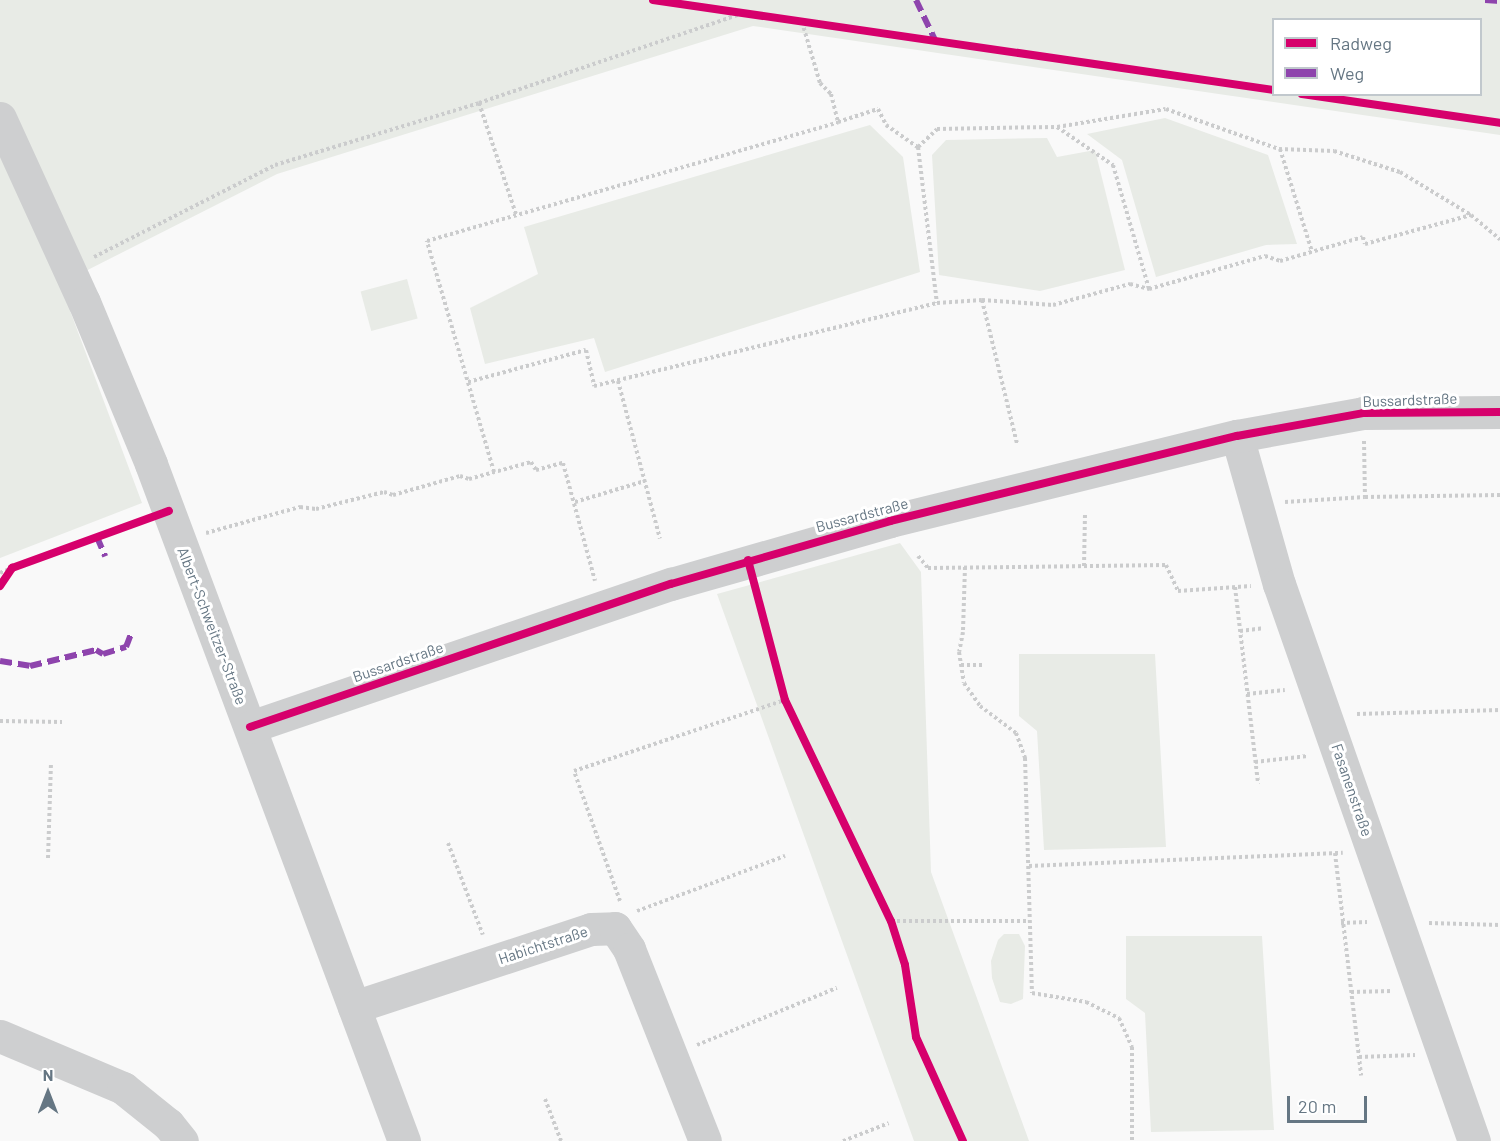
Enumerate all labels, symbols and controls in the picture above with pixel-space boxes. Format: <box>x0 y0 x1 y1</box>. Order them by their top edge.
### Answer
legend <box>1272 18 1482 96</box>
text: Radweg <box>1330 32 1392 54</box>
text: Weg <box>1330 62 1364 84</box>
street label: Bussardstraße <box>1362 389 1458 411</box>
street label: Bussardstraße <box>814 494 910 536</box>
street label: Albert-Schweitzer-Straße <box>174 545 250 707</box>
street label: Bussardstraße <box>350 638 446 686</box>
street label: Fasanenstraße <box>1328 741 1376 839</box>
street label: Habichtstraße <box>496 922 590 968</box>
north arrow <box>18 1063 78 1123</box>
text: N <box>43 1065 53 1084</box>
scale bar <box>1290 1084 1370 1122</box>
text: 20 m <box>1298 1095 1336 1117</box>

